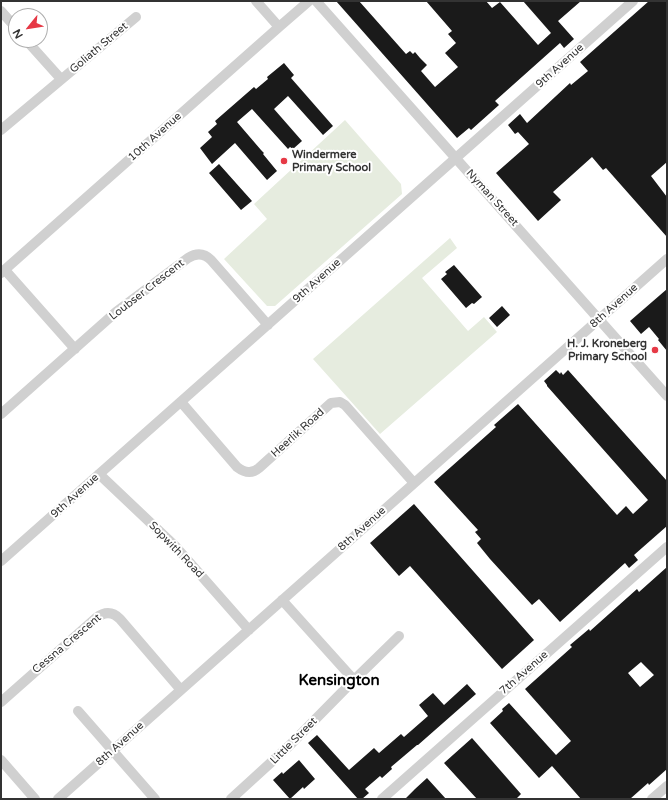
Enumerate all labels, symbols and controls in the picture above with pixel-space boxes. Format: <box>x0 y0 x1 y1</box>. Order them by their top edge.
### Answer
north arrow <box>8 8 48 48</box>
street label: Goliath Street <box>67 20 131 76</box>
text: N <box>10 27 26 41</box>
street label: 9th Avenue <box>533 41 587 91</box>
street label: 10th Avenue <box>126 110 184 164</box>
place label: Windermere Primary School <box>292 148 371 174</box>
marker: Windermere Primary School <box>279 156 289 166</box>
street label: Nyman Street <box>463 167 521 229</box>
street label: 9th Avenue <box>290 256 344 306</box>
street label: Loubser Crescent <box>107 257 187 323</box>
street label: 8th Avenue <box>587 281 641 331</box>
place label: H. J. Kroneberg Primary School <box>567 337 647 363</box>
marker: H. J. Kroneberg Primary School <box>650 345 660 355</box>
street label: Heerlik Road <box>269 406 327 460</box>
street label: 9th Avenue <box>48 471 102 521</box>
street label: 8th Avenue <box>335 504 389 554</box>
street label: Sopwith Road <box>146 519 206 581</box>
street label: Cessna Crescent <box>30 611 104 677</box>
street label: 7th Avenue <box>497 648 551 698</box>
district label: Kensington <box>298 672 380 690</box>
street label: Little Street <box>268 715 320 767</box>
street label: 8th Avenue <box>93 719 147 769</box>

